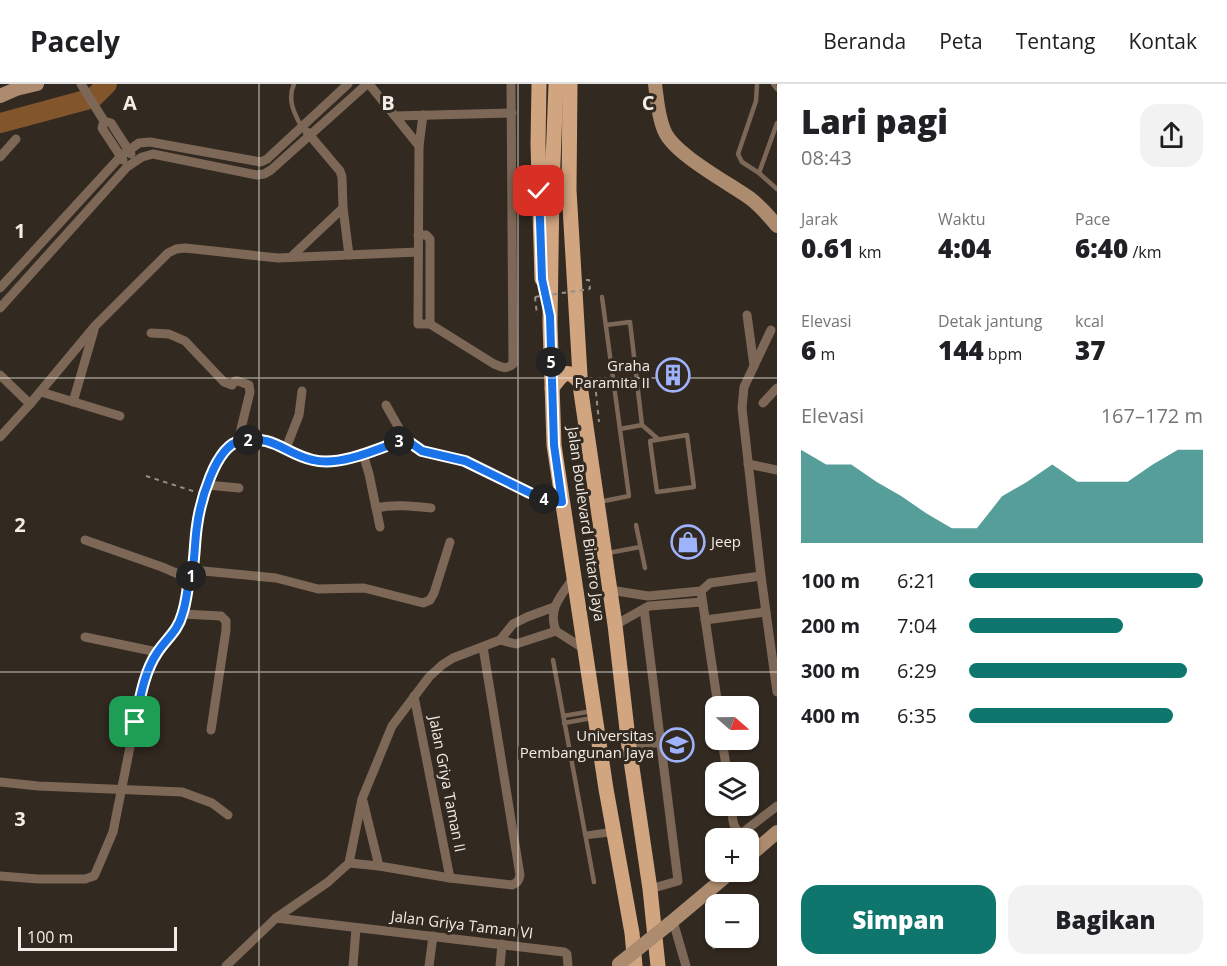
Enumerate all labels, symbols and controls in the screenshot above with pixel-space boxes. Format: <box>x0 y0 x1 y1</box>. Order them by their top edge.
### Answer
text: Pacely <box>30 22 120 60</box>
text: Beranda <box>823 27 906 55</box>
text: Peta <box>939 27 983 55</box>
text: Tentang <box>1016 27 1095 55</box>
text: Kontak <box>1128 27 1197 55</box>
text: A <box>123 89 137 116</box>
text: B <box>381 89 395 116</box>
text: C <box>642 89 655 116</box>
text: Lari pagi <box>801 99 948 144</box>
button: share <box>1140 104 1203 167</box>
text: 08:43 <box>801 144 852 171</box>
pin <box>513 165 564 216</box>
icon: check <box>522 174 555 207</box>
text: Jarak <box>801 208 838 230</box>
text: Waktu <box>938 208 986 230</box>
text: Pace <box>1075 208 1110 230</box>
text: 1 <box>14 217 26 244</box>
text: 0.61 <box>801 230 854 266</box>
text: 4:04 <box>938 230 991 266</box>
text: 6:40 <box>1075 230 1128 266</box>
text: km <box>854 241 882 263</box>
text: /km <box>1128 241 1161 263</box>
text: Elevasi <box>801 310 851 332</box>
text: Detak jantung <box>938 310 1043 332</box>
text: kcal <box>1075 310 1104 332</box>
text: 6 <box>801 332 816 368</box>
text: 144 <box>938 332 984 368</box>
text: 37 <box>1075 332 1105 368</box>
text: m <box>816 343 835 365</box>
text: bpm <box>984 343 1022 365</box>
pin: 5 <box>536 347 566 377</box>
text: 5 <box>546 351 556 373</box>
place label: Graha Paramita II <box>575 355 650 392</box>
building icon: Graha Paramita II <box>655 357 691 393</box>
text: Elevasi <box>801 402 864 429</box>
text: 167–172 m <box>1101 402 1203 429</box>
street label: Jalan Boulevard Bintaro Jaya <box>563 423 611 622</box>
pin: 2 <box>233 425 263 455</box>
pin: 3 <box>384 426 414 456</box>
text: 2 <box>243 429 253 451</box>
text: 3 <box>394 430 404 452</box>
pin: 4 <box>529 484 559 514</box>
text: 4 <box>539 488 549 510</box>
text: 2 <box>14 511 26 538</box>
shop icon: Jeep <box>670 524 706 560</box>
place label: Jeep <box>709 531 741 551</box>
pin: 1 <box>176 561 206 591</box>
text: 1 <box>186 565 196 587</box>
text: 100 m <box>801 567 860 594</box>
text: 6:21 <box>897 567 937 594</box>
text: 200 m <box>801 612 860 639</box>
text: 7:04 <box>897 612 937 639</box>
text: 300 m <box>801 657 860 684</box>
text: 6:29 <box>897 657 937 684</box>
pin <box>109 696 160 747</box>
north arrow <box>705 696 759 750</box>
map controls <box>705 696 759 948</box>
text: 400 m <box>801 702 860 729</box>
text: 6:35 <box>897 702 937 729</box>
icon: arrive <box>118 705 151 738</box>
street label: Jalan Griya Taman II <box>425 712 471 854</box>
place label: Universitas Pembangunan Jaya <box>520 725 654 762</box>
school or university icon: Universitas Pembangunan Jaya <box>659 727 695 763</box>
button: layers <box>705 762 759 816</box>
text: 3 <box>14 805 26 832</box>
button: + <box>705 828 759 882</box>
button: Simpan <box>801 885 996 954</box>
button: Bagikan <box>1008 885 1203 954</box>
button: − <box>705 894 759 948</box>
street label: Jalan Griya Taman VI <box>388 905 534 943</box>
scale bar <box>18 924 177 952</box>
text: 100 m <box>27 926 73 948</box>

